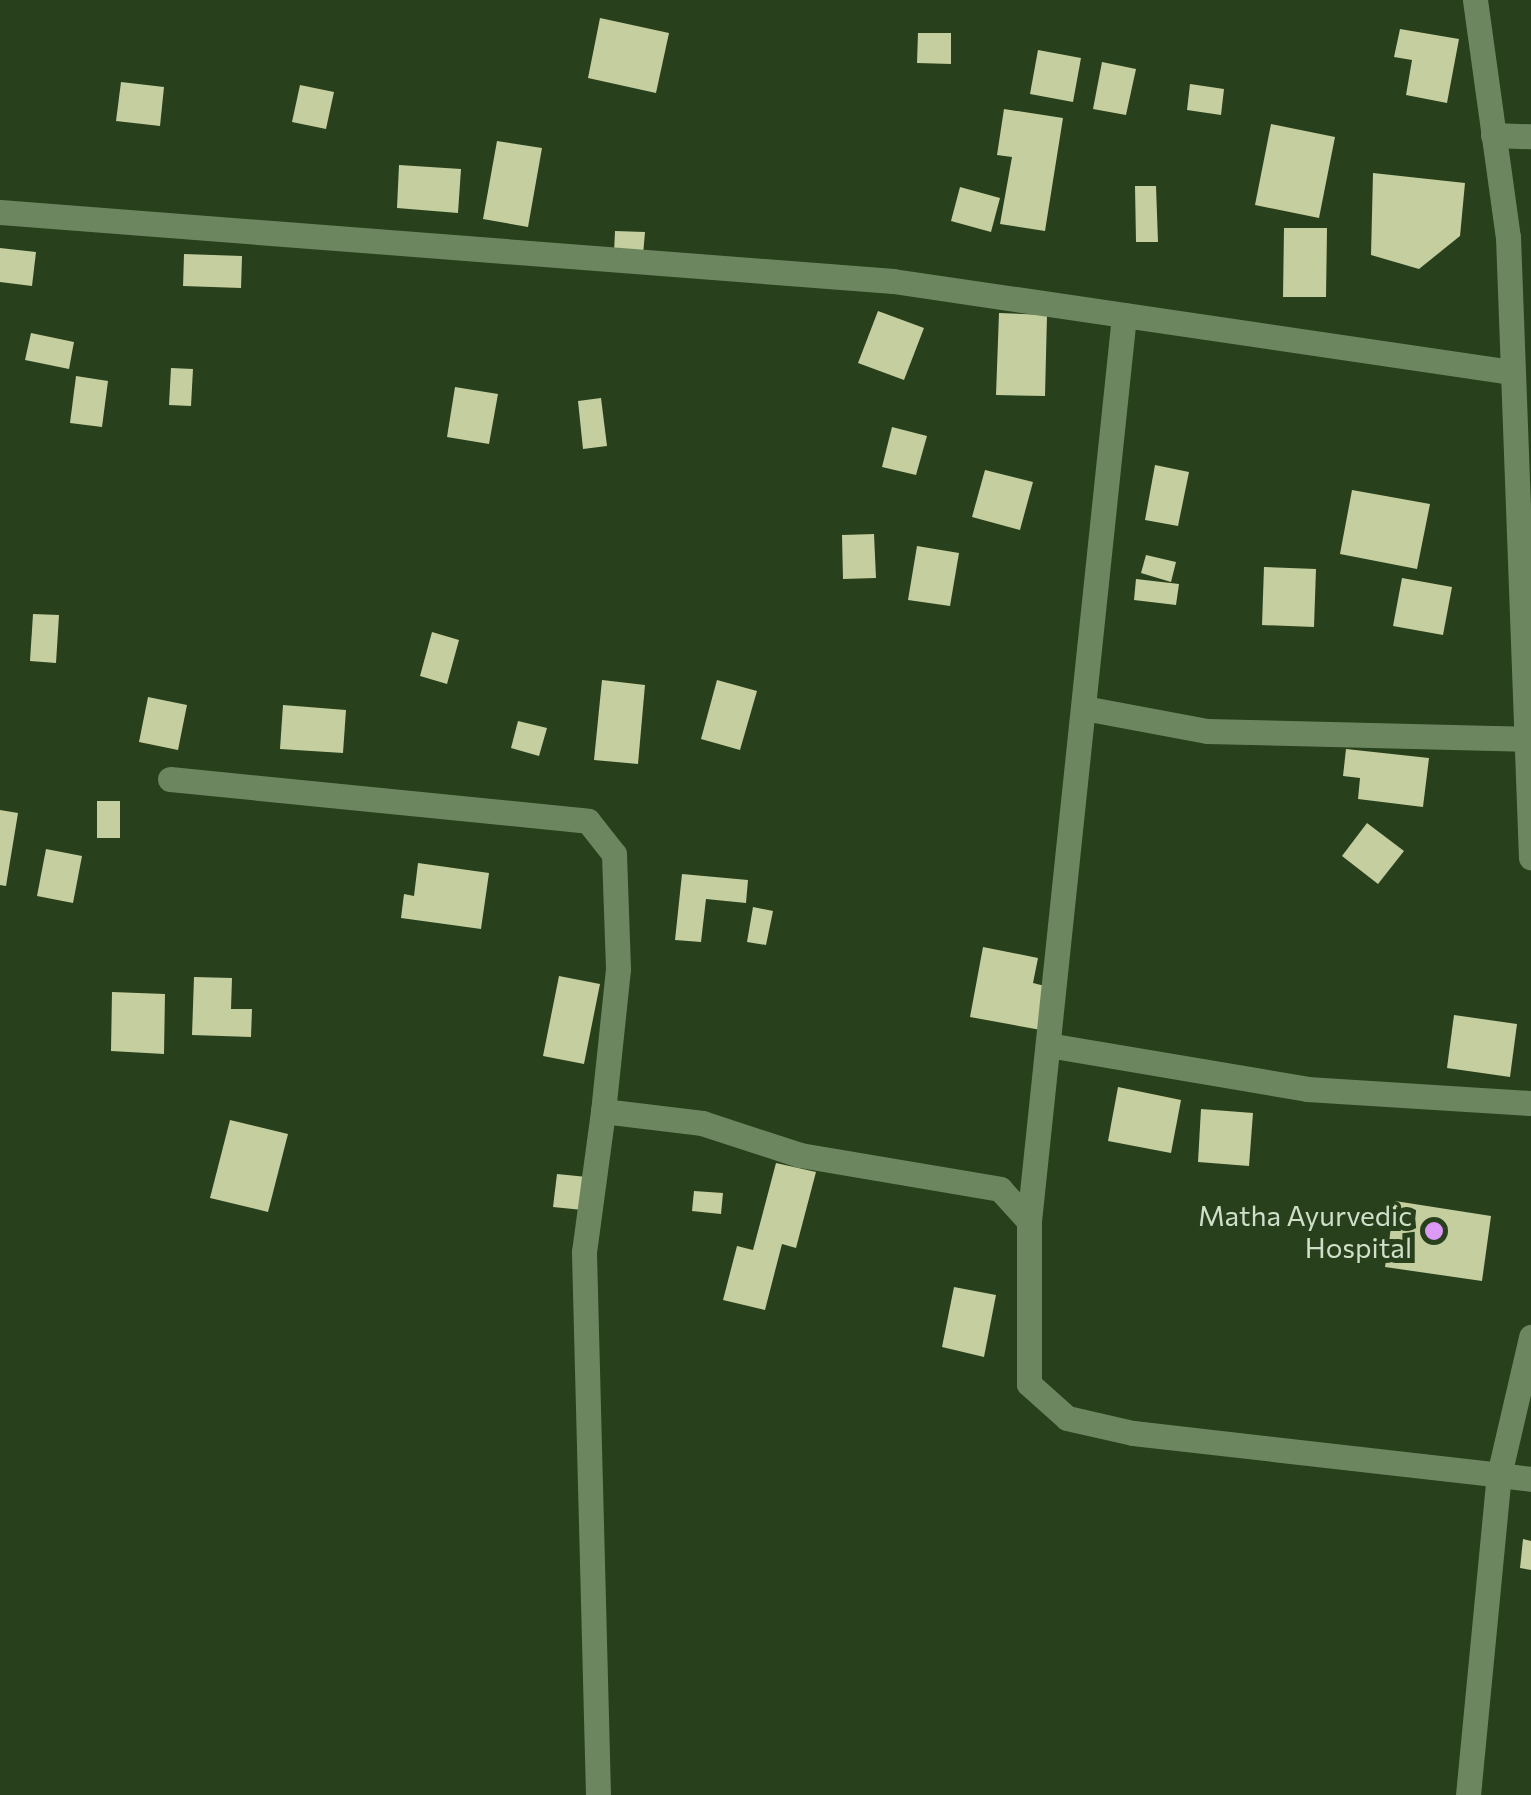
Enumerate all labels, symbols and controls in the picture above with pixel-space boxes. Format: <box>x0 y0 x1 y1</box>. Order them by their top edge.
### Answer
place label: Matha Ayurvedic Hospital <box>1198 1198 1412 1264</box>
marker: Matha Ayurvedic Hospital <box>1421 1218 1447 1244</box>

